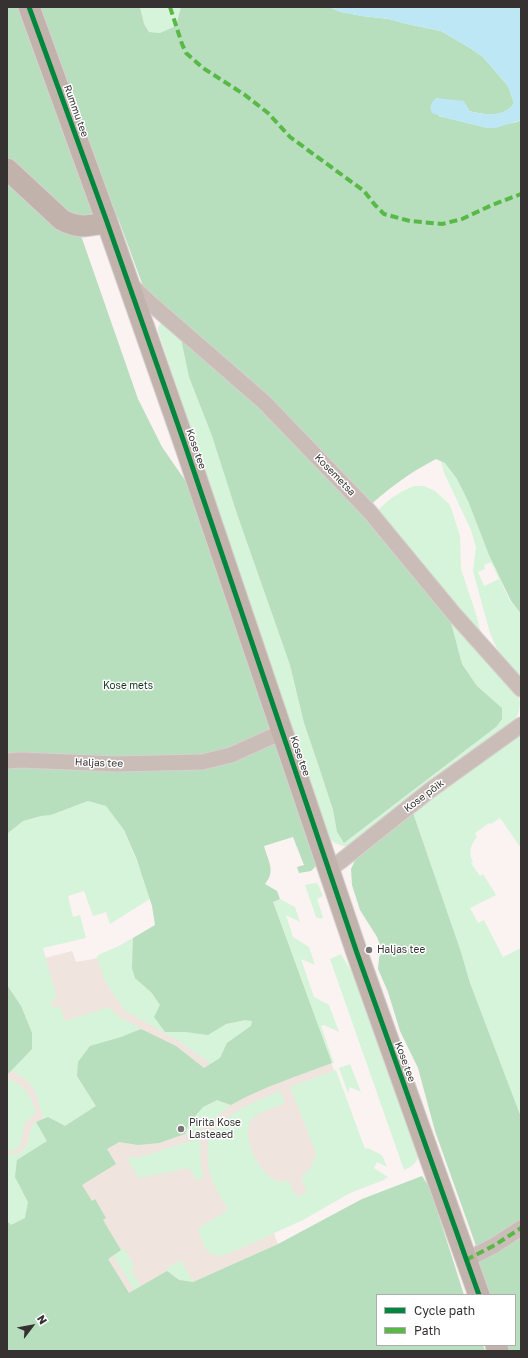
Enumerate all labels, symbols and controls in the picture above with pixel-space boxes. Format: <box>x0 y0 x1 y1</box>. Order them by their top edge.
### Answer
street label: Rummu tee <box>61 83 91 139</box>
street label: Kose tee <box>184 427 208 471</box>
street label: Kosemetsa <box>312 452 358 498</box>
park label: Kose mets <box>103 680 153 692</box>
street label: Kose tee <box>288 734 312 778</box>
street label: Haljas tee <box>75 756 123 770</box>
street label: Kose põik <box>402 777 446 815</box>
place label: Haljas tee <box>377 944 425 956</box>
marker: Haljas tee <box>364 945 374 955</box>
street label: Kose tee <box>392 1040 418 1084</box>
place label: Pirita Kose Lasteaed <box>189 1117 241 1140</box>
marker: Pirita Kose Lasteaed <box>176 1124 186 1134</box>
legend <box>376 1294 516 1346</box>
text: Cycle path <box>414 1303 475 1318</box>
north arrow <box>12 1306 52 1346</box>
text: N <box>35 1312 50 1326</box>
text: Path <box>414 1323 441 1338</box>

